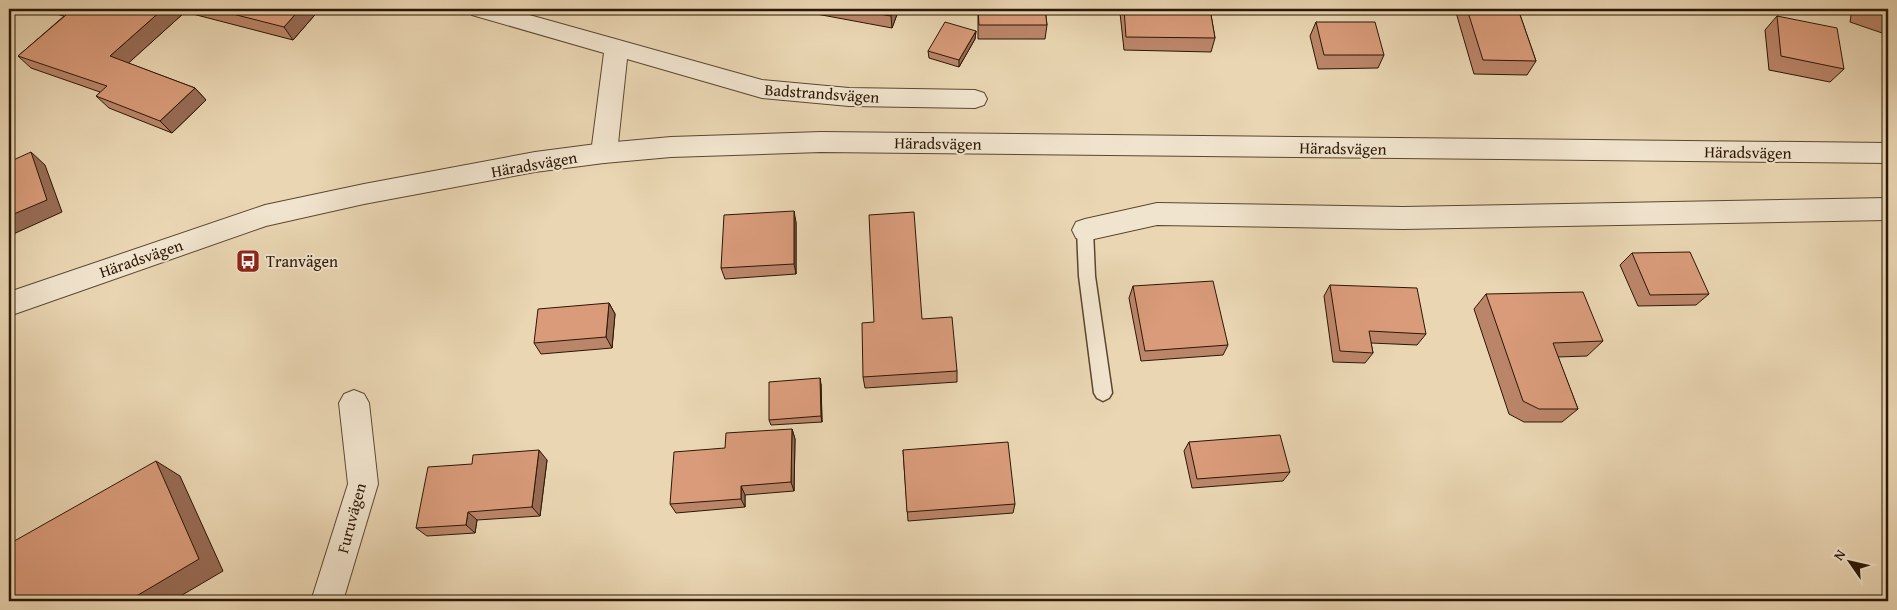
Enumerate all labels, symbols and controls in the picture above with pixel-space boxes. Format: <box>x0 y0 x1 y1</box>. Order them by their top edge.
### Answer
street label: Badstrandsvägen <box>764 77 880 109</box>
street label: Häradsvägen <box>894 130 982 156</box>
street label: Häradsvägen <box>1299 135 1387 161</box>
street label: Häradsvägen <box>1704 139 1792 165</box>
street label: Häradsvägen <box>489 145 579 183</box>
street label: Häradsvägen <box>96 232 186 284</box>
bus stop icon: Tranvägen <box>235 248 261 274</box>
place label: Tranvägen <box>266 249 338 273</box>
street label: Furuvägen <box>330 480 372 556</box>
north arrow <box>1824 538 1874 588</box>
text: N <box>1828 545 1850 564</box>

